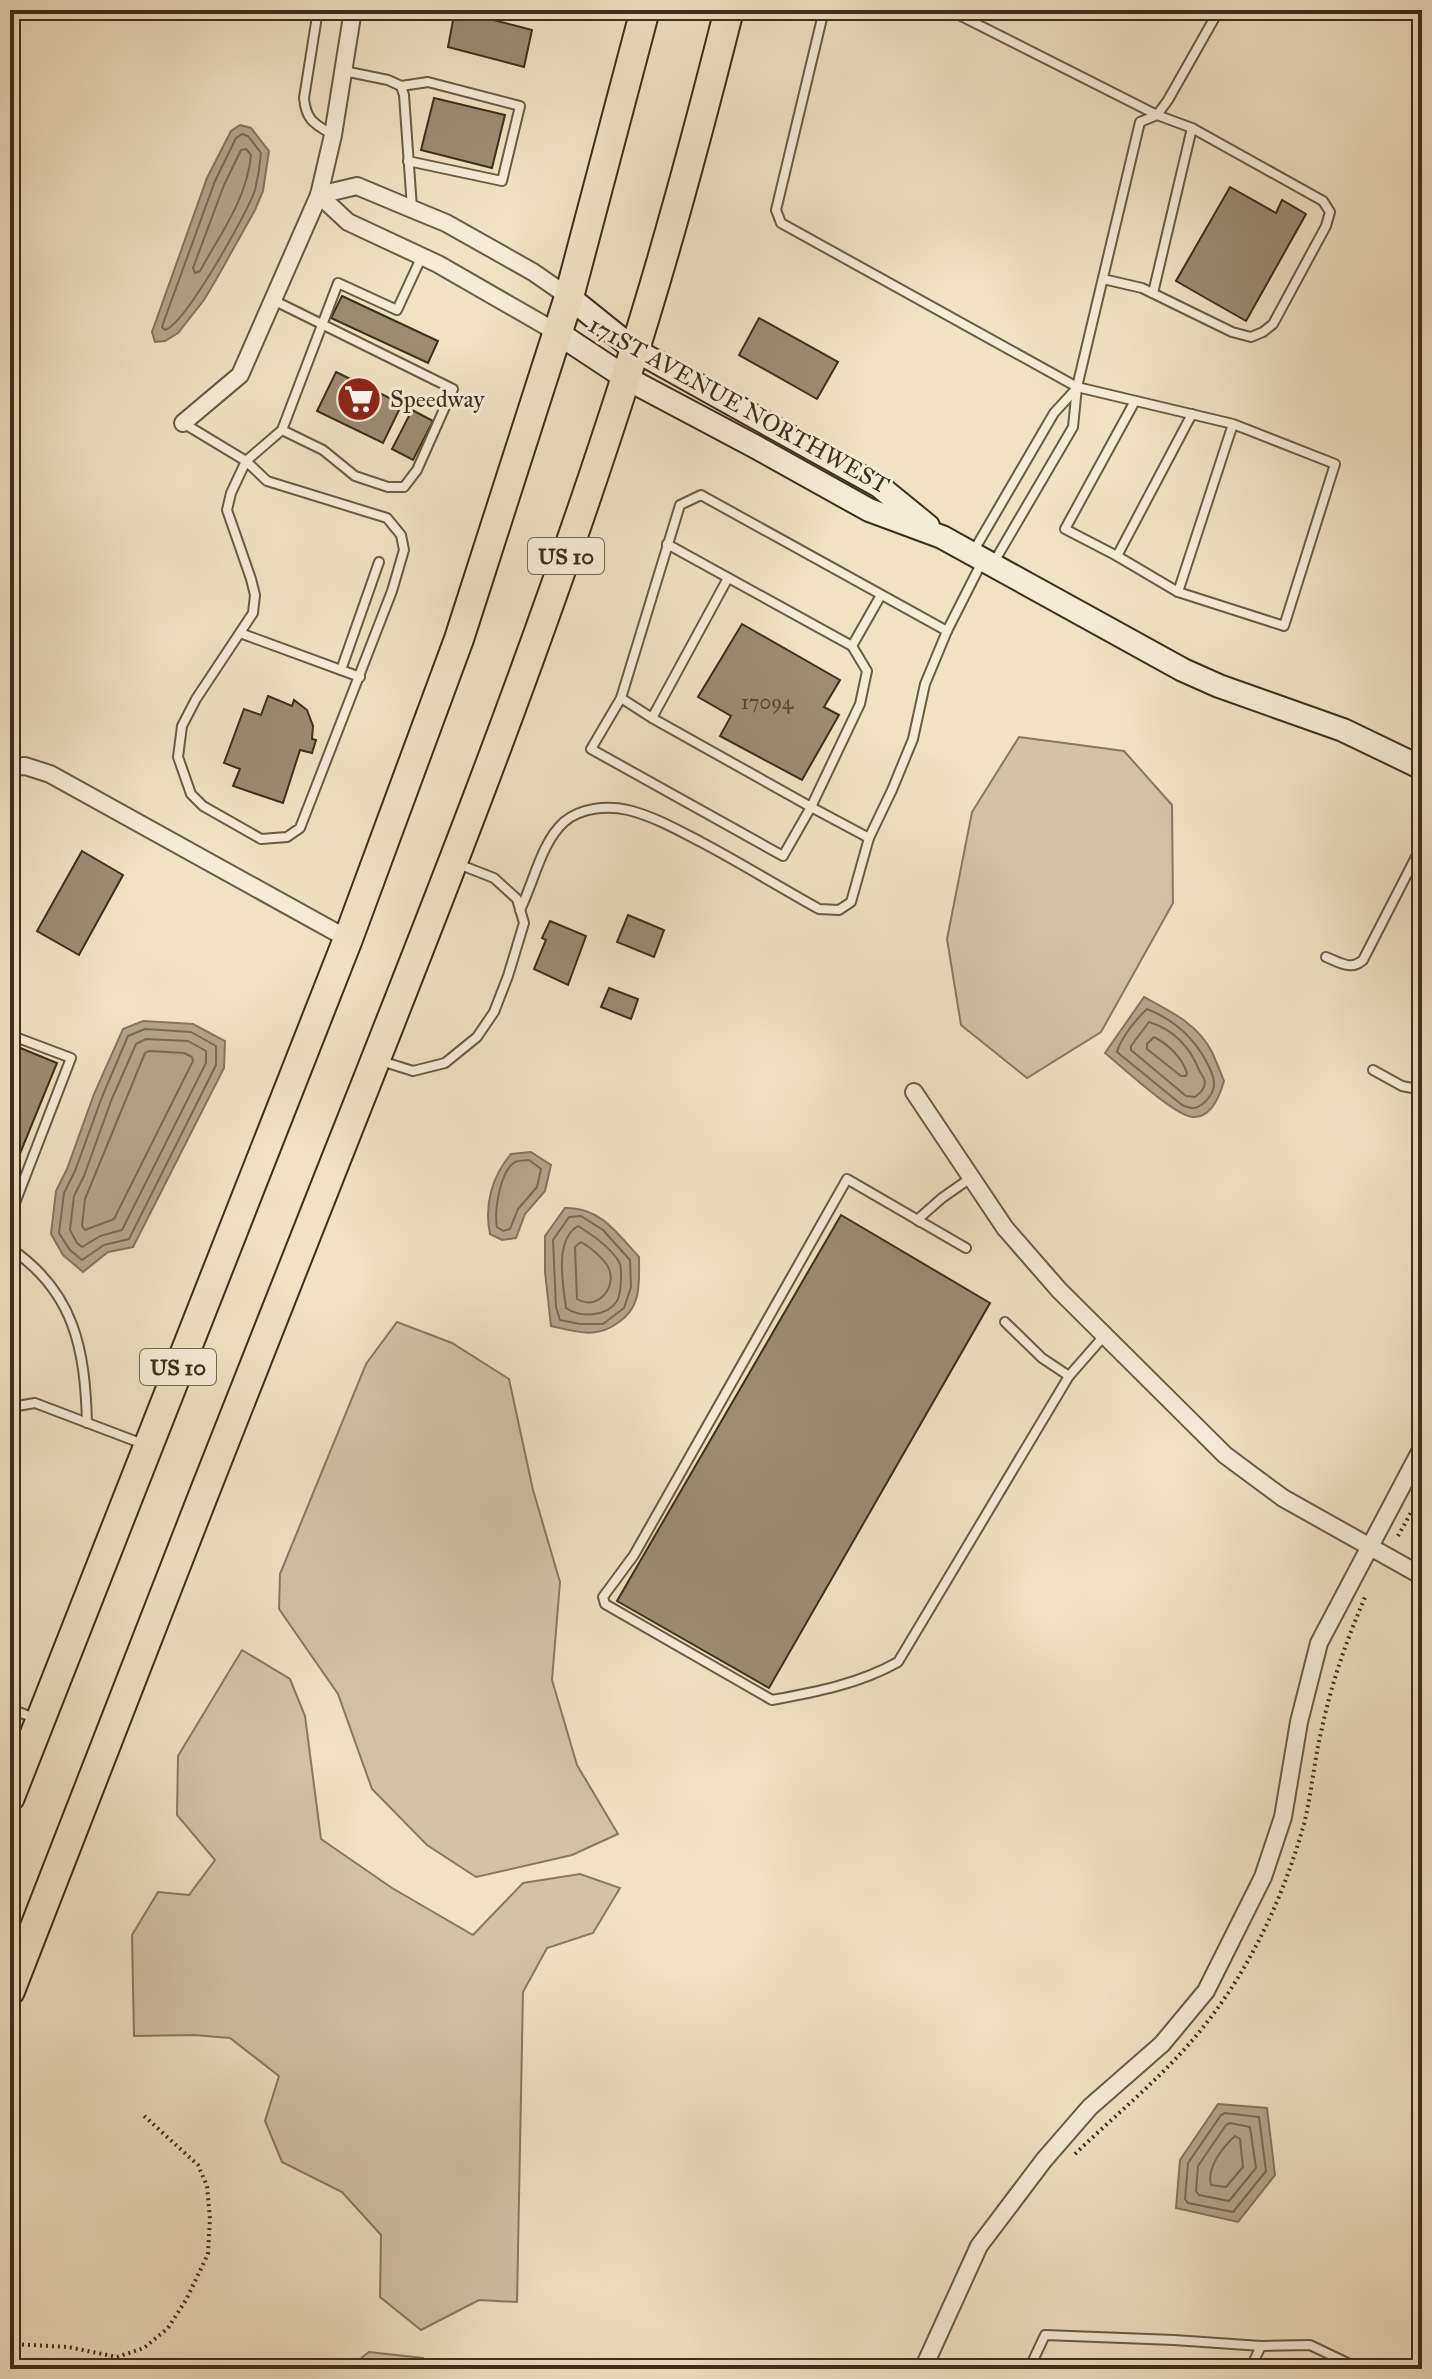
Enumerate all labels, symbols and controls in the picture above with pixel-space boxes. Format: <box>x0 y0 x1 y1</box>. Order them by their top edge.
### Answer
street label: 171ST AVENUE NORTHWEST <box>583 310 895 500</box>
supermarket icon: Speedway <box>335 375 383 423</box>
place label: Speedway <box>390 384 485 414</box>
road number: US 10 <box>528 538 604 574</box>
house number: 17094 <box>741 690 794 714</box>
road number: US 10 <box>140 1349 216 1385</box>

